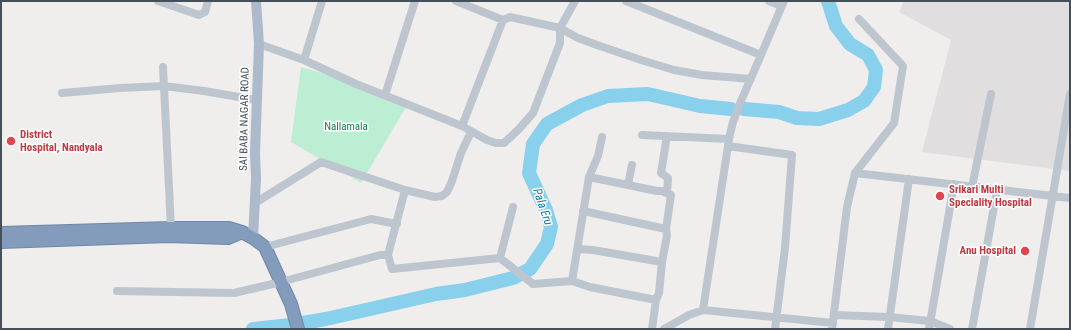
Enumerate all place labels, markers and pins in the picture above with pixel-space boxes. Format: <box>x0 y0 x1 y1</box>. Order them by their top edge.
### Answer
place label: District Hospital, Nandyala <box>20 128 103 154</box>
marker: District Hospital, Nandyala <box>5 135 17 147</box>
place label: Srikari Multi Speciality Hospital <box>949 183 1032 209</box>
marker: Srikari Multi Speciality Hospital <box>934 190 946 202</box>
place label: Anu Hospital <box>960 244 1016 258</box>
marker: Anu Hospital <box>1019 245 1031 257</box>

